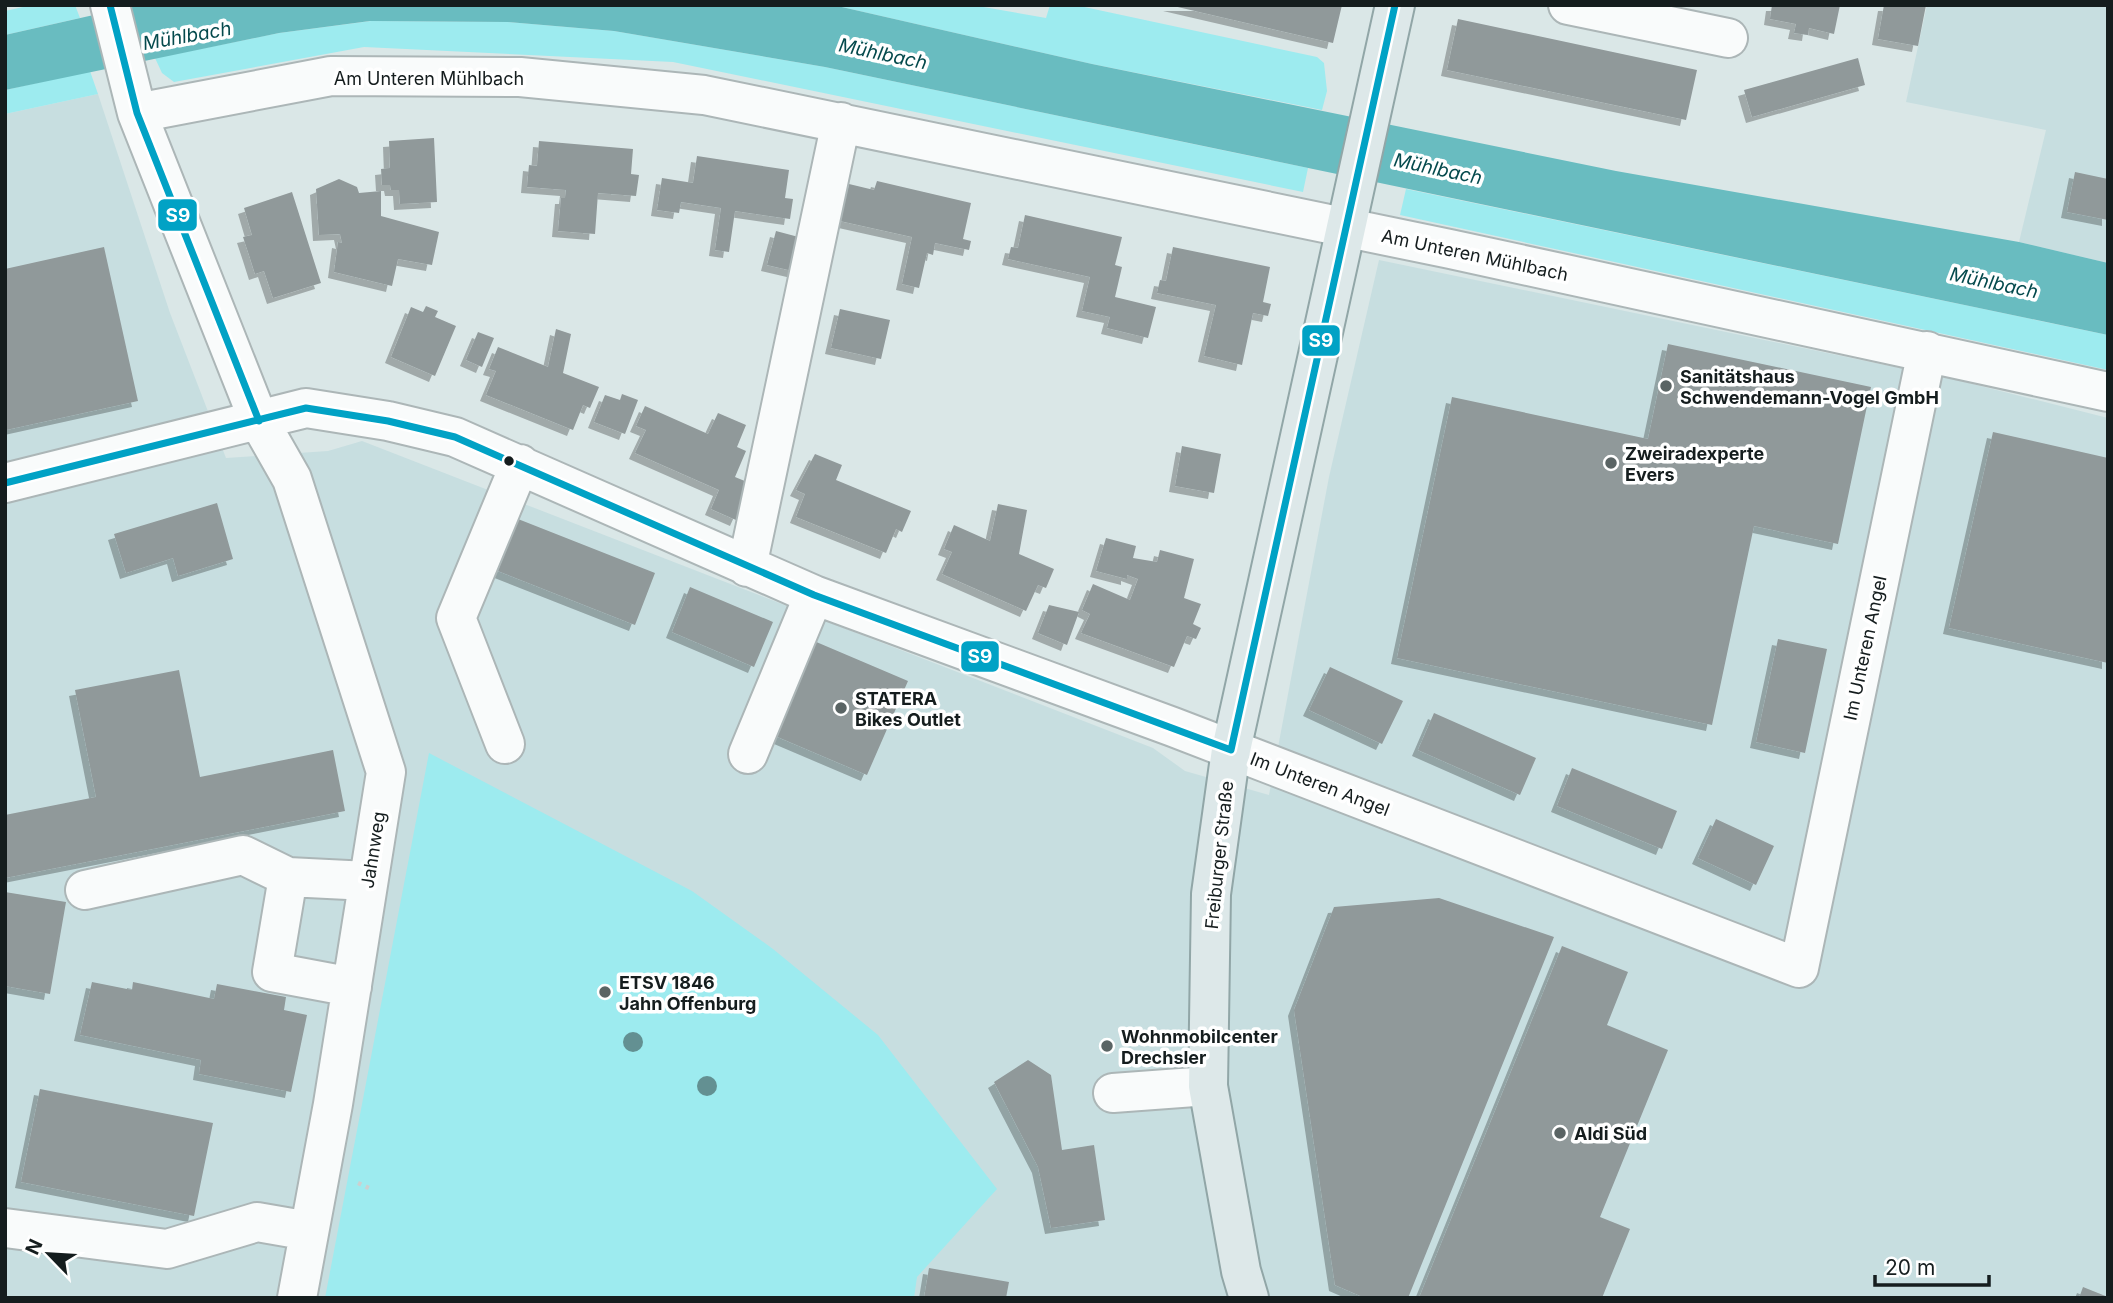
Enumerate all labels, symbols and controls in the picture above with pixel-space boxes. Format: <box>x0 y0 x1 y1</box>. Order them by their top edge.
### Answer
water label: Mühlbach <box>141 17 233 55</box>
water label: Mühlbach <box>837 33 929 75</box>
street label: Am Unteren Mühlbach <box>334 68 524 89</box>
water label: Mühlbach <box>1392 148 1484 190</box>
line badge: S9 <box>157 198 198 232</box>
text: S9 <box>166 204 190 227</box>
street label: Am Unteren Mühlbach <box>1380 225 1570 285</box>
water label: Mühlbach <box>1948 262 2040 304</box>
line badge: S9 <box>1301 324 1341 357</box>
text: S9 <box>1309 329 1333 352</box>
place label: Sanitätshaus Schwendemann-Vogel GmbH <box>1680 366 1939 408</box>
marker: Sanitätshaus Schwendemann-Vogel GmbH <box>1658 378 1674 394</box>
place label: Zweiradexperte Evers <box>1625 443 1764 485</box>
unlabelled marker <box>502 454 516 468</box>
marker: Zweiradexperte Evers <box>1603 455 1619 471</box>
street label: Im Unteren Angel <box>1839 574 1891 722</box>
line badge: S9 <box>960 640 1000 673</box>
text: S9 <box>968 645 992 668</box>
place label: STATERA Bikes Outlet <box>855 688 961 730</box>
marker: STATERA Bikes Outlet <box>833 700 849 716</box>
street label: Im Unteren Angel <box>1247 748 1393 820</box>
street label: Freiburger Straße <box>1201 780 1237 930</box>
street label: Jahnweg <box>357 810 389 890</box>
place label: ETSV 1846 Jahn Offenburg <box>619 972 756 1014</box>
marker: ETSV 1846 Jahn Offenburg <box>597 984 613 1000</box>
place label: Wohnmobilcenter Drechsler <box>1121 1026 1278 1068</box>
marker: Wohnmobilcenter Drechsler <box>1099 1038 1115 1054</box>
place label: Aldi Süd <box>1574 1123 1647 1144</box>
marker: Aldi Süd <box>1552 1125 1568 1141</box>
north arrow <box>14 1219 84 1289</box>
text: N <box>21 1236 48 1258</box>
scale bar <box>1875 1244 1989 1288</box>
text: 20 m <box>1885 1255 1935 1280</box>

